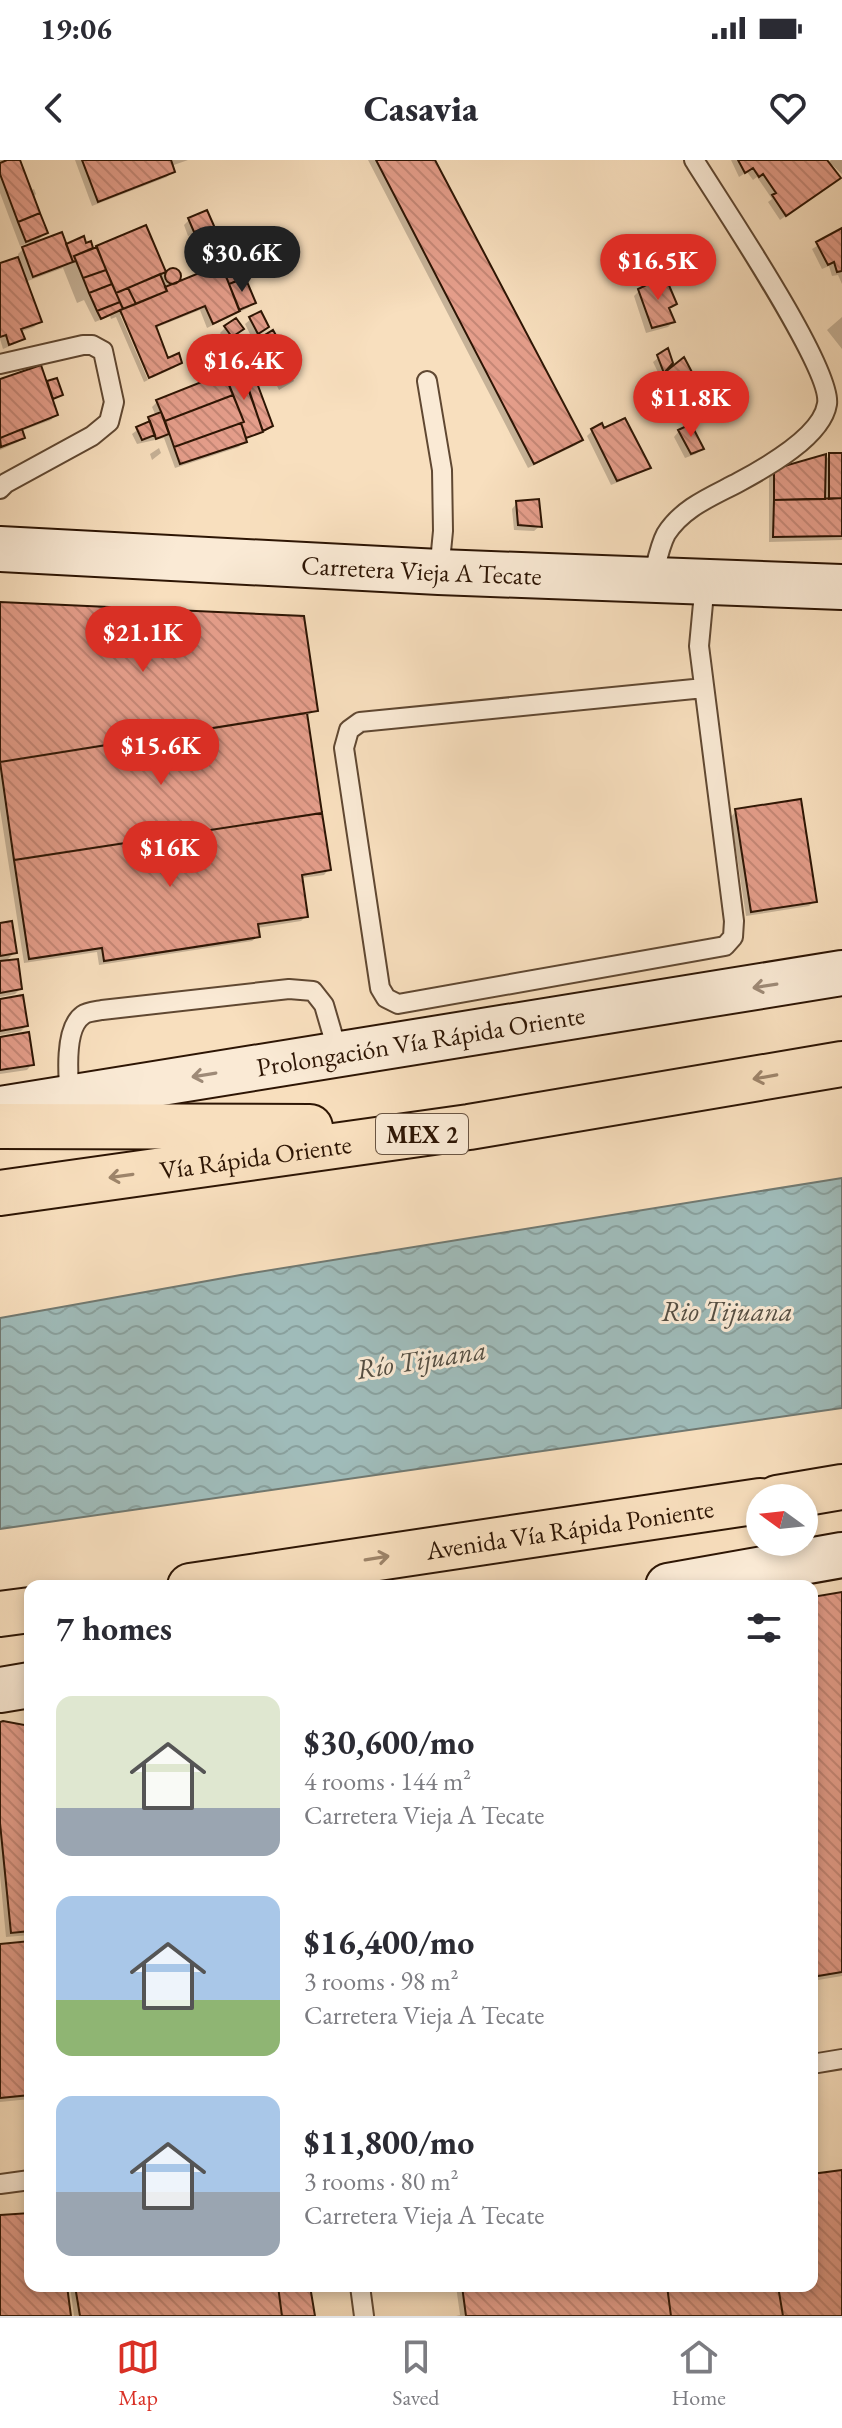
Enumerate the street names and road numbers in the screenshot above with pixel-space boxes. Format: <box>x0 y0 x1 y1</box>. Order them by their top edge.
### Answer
street label: Carretera Vieja A Tecate <box>300 548 542 593</box>
street label: Prolongación Vía Rápida Oriente <box>254 998 587 1084</box>
road number: MEX 2 <box>376 1114 468 1154</box>
street label: Vía Rápida Oriente <box>157 1127 354 1187</box>
street label: Avenida Vía Rápida Poniente <box>423 1491 716 1568</box>

